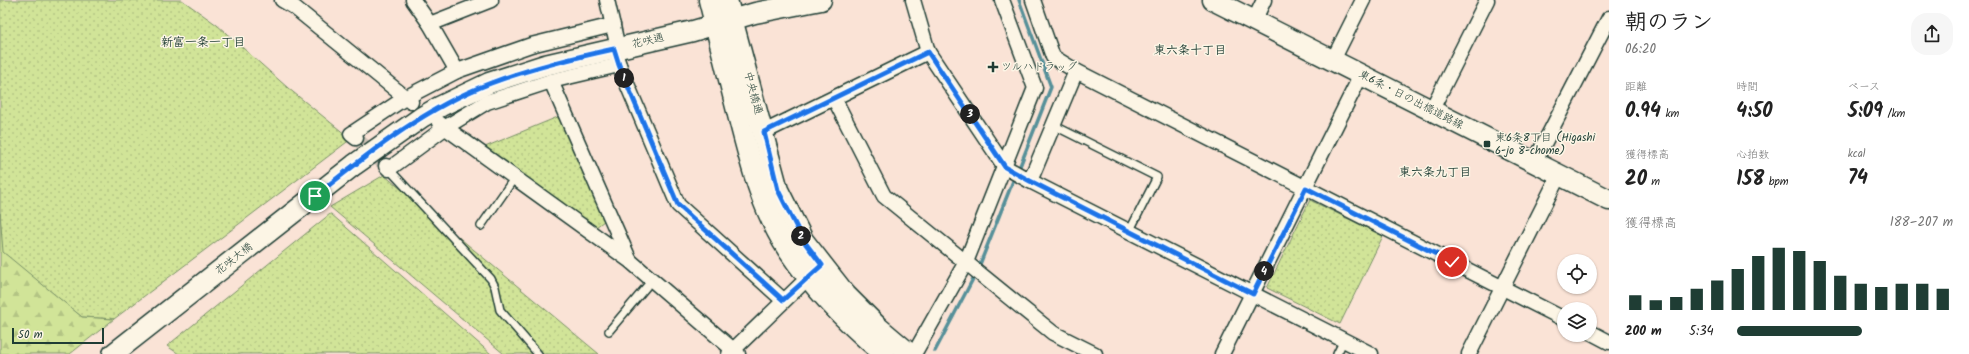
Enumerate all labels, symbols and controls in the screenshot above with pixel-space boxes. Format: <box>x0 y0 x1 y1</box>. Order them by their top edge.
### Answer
text: 朝のラン <box>1625 6 1713 41</box>
button: share <box>1911 13 1953 55</box>
street label: 花咲通 <box>630 29 666 53</box>
district label: 新富一条一丁目 <box>161 33 245 52</box>
text: 06:20 <box>1625 39 1656 60</box>
district label: 東六条十丁目 <box>1154 41 1226 60</box>
place label: ツルハドラッグ <box>1001 58 1078 76</box>
marker: ツルハドラッグ <box>988 62 998 72</box>
street label: 東6条・日の出橋道路線 <box>1355 66 1467 134</box>
pin: 1 <box>614 68 634 88</box>
text: 1 <box>622 69 626 87</box>
street label: 中央橋通 <box>739 69 767 117</box>
text: 距離 <box>1625 78 1647 96</box>
text: 時間 <box>1736 78 1758 96</box>
text: ペース <box>1848 78 1880 96</box>
text: 0.94 <box>1625 96 1661 128</box>
text: 4:50 <box>1736 96 1773 128</box>
text: 5:09 <box>1848 96 1883 128</box>
pin: 3 <box>960 104 980 124</box>
text: 3 <box>967 105 973 123</box>
text: km <box>1661 105 1679 123</box>
text: /km <box>1883 105 1905 123</box>
place label: 東6条8丁目 (Higashi 6-jo 8-chome) <box>1495 129 1595 160</box>
marker: 東6条8丁目 (Higashi 6-jo 8-chome) <box>1482 139 1492 149</box>
text: kcal <box>1848 145 1866 163</box>
text: 獲得標高 <box>1625 146 1669 164</box>
text: 心拍数 <box>1736 146 1769 164</box>
district label: 東六条九丁目 <box>1399 163 1471 182</box>
text: 74 <box>1848 163 1868 195</box>
text: 20 <box>1625 164 1647 196</box>
text: 158 <box>1736 164 1764 196</box>
text: m <box>1647 173 1660 191</box>
text: bpm <box>1764 173 1789 191</box>
pin <box>298 179 332 213</box>
icon: arrive <box>304 185 326 207</box>
text: 188–207 m <box>1890 212 1953 233</box>
text: 獲得標高 <box>1625 213 1677 234</box>
pin: 2 <box>791 226 811 246</box>
text: 2 <box>798 227 804 245</box>
street label: 花咲大橋 <box>211 238 257 280</box>
pin <box>1435 245 1469 279</box>
icon: check <box>1441 251 1463 273</box>
map controls <box>1557 254 1597 342</box>
button: locate <box>1557 254 1597 294</box>
pin: 4 <box>1254 261 1274 281</box>
text: 4 <box>1261 262 1267 280</box>
button: layers <box>1557 302 1597 342</box>
text: 200 m <box>1625 321 1662 342</box>
text: 5:34 <box>1689 321 1714 342</box>
scale bar <box>12 326 104 345</box>
text: 50 m <box>18 326 43 344</box>

